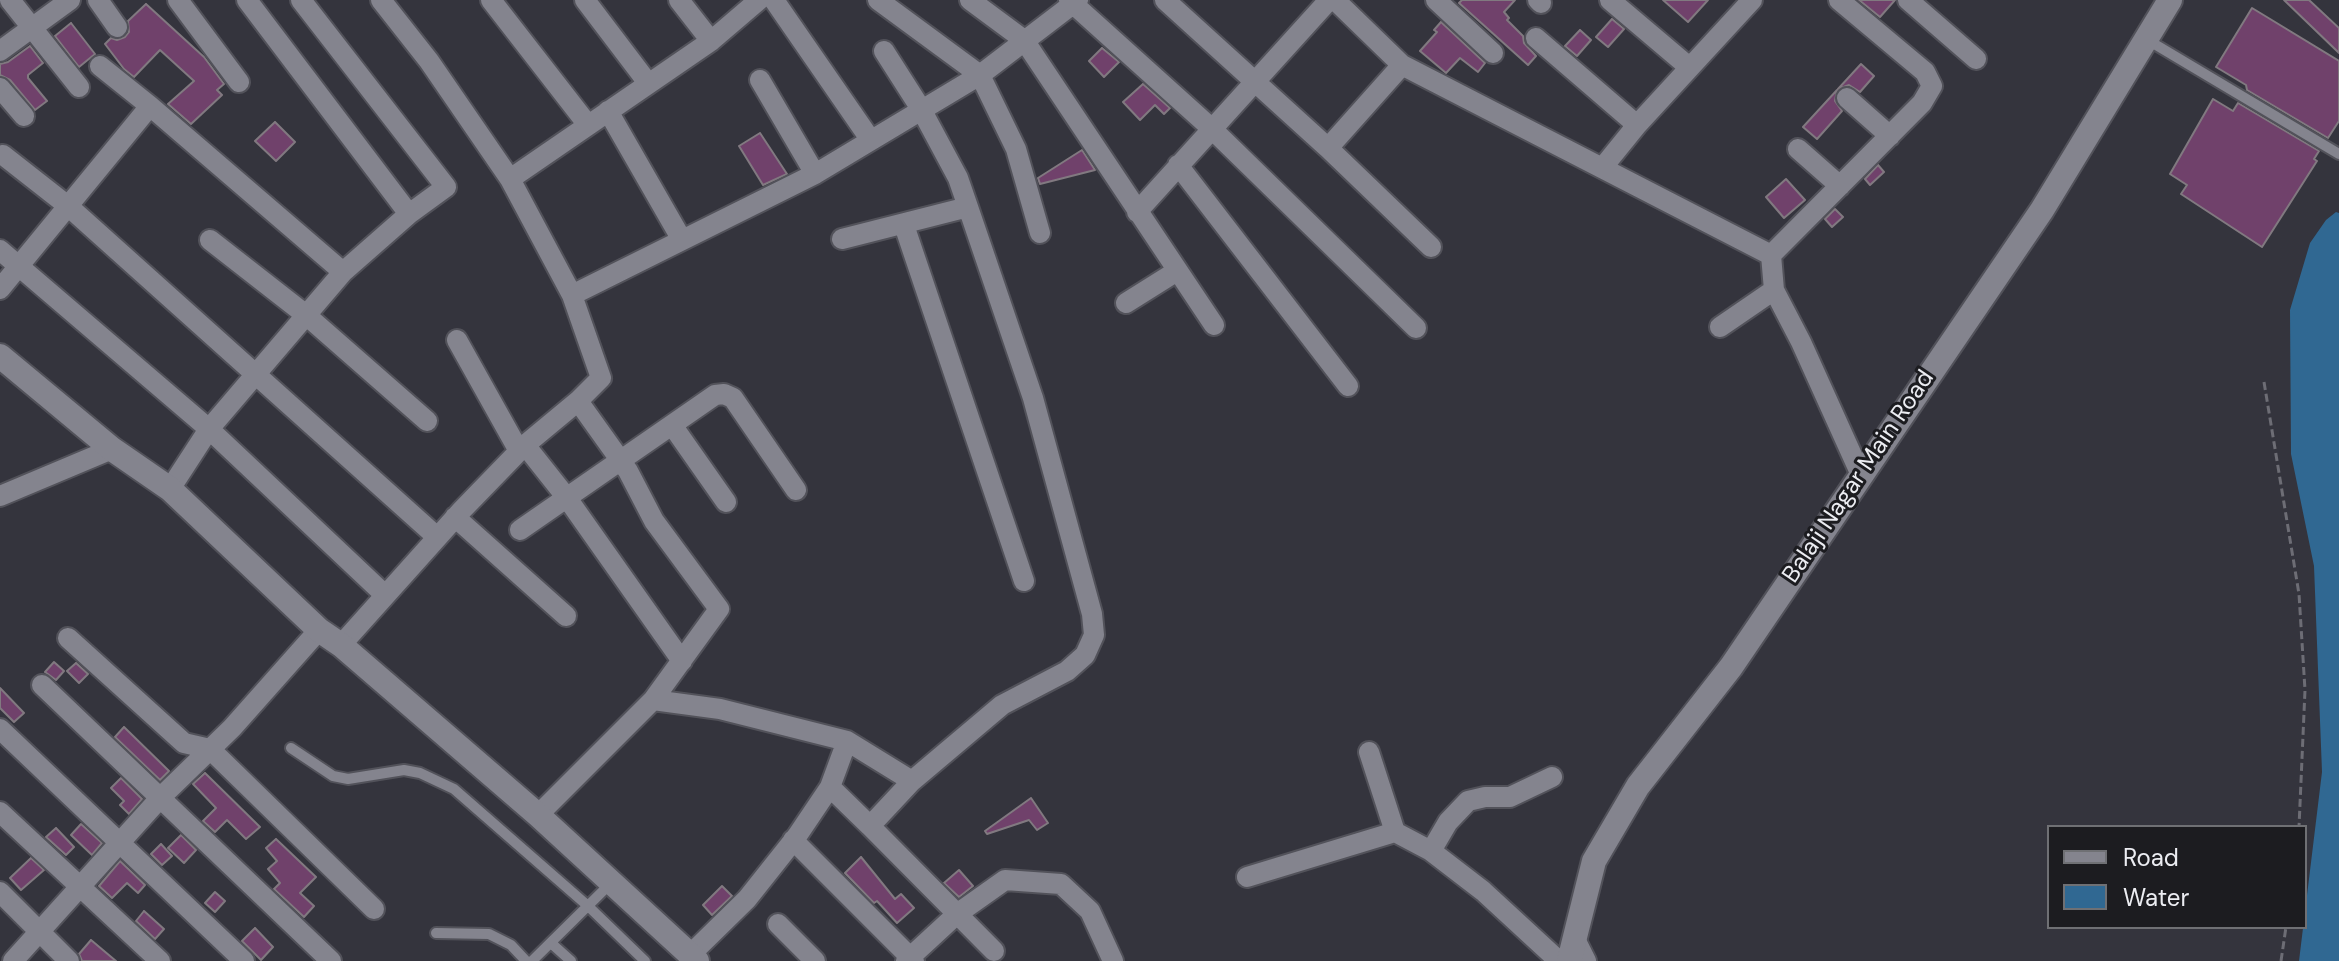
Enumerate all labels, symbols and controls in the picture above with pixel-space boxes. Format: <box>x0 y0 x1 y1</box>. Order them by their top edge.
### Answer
street label: Balaji Nagar Main Road <box>1777 365 1941 589</box>
legend <box>2047 825 2307 929</box>
text: Road <box>2123 842 2179 873</box>
text: Water <box>2123 882 2189 913</box>

